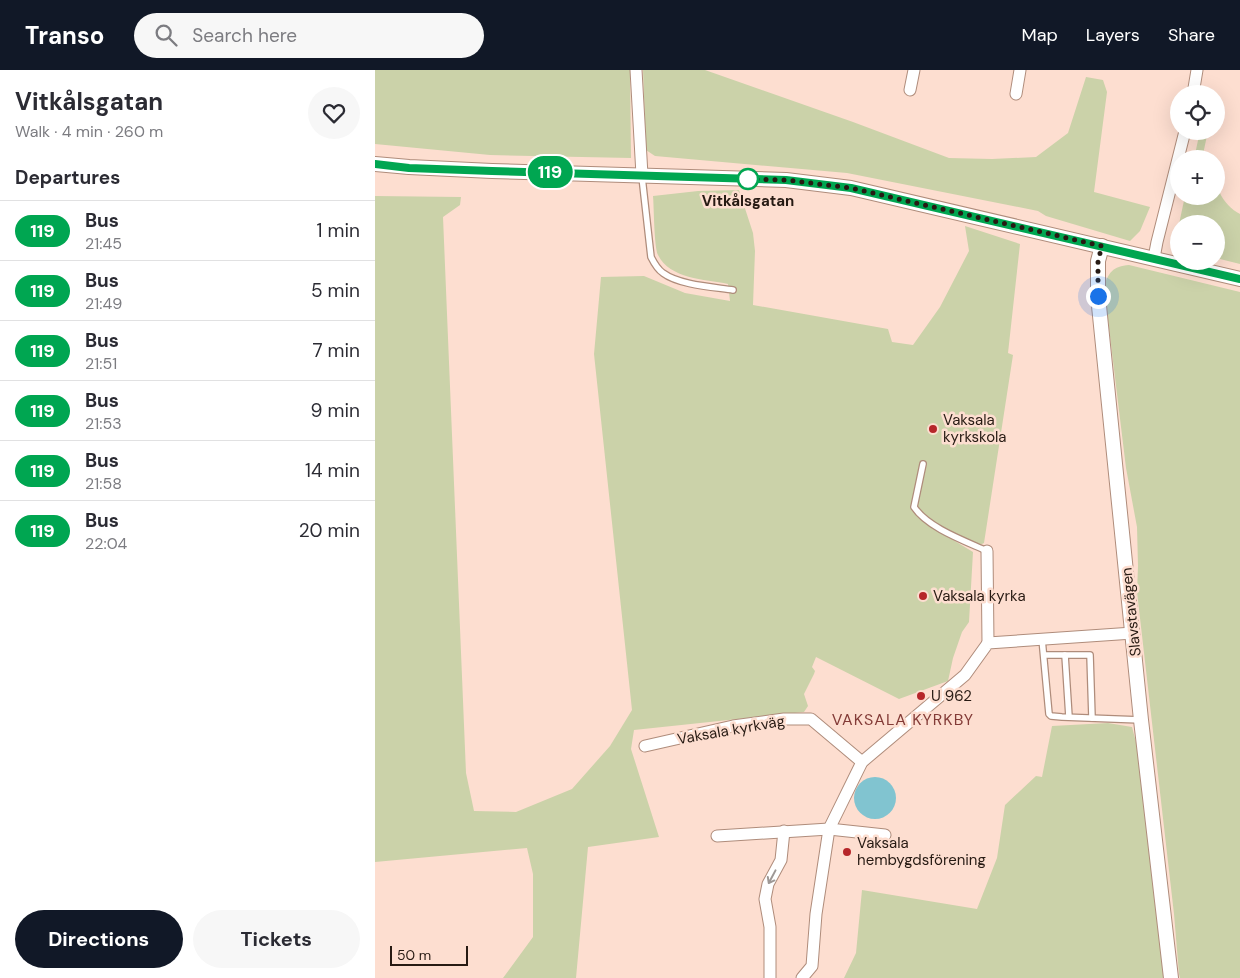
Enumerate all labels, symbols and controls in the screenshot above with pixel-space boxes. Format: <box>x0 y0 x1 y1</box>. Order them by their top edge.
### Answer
search box <box>134 13 484 58</box>
text: Transo <box>25 20 104 51</box>
icon: search <box>152 21 180 49</box>
text: Search here <box>192 23 297 48</box>
text: Map <box>1022 23 1058 47</box>
text: Layers <box>1086 23 1140 47</box>
text: Share <box>1168 23 1215 47</box>
map controls <box>1170 85 1225 270</box>
button: locate <box>1170 85 1225 140</box>
text: Vitkålsgatan <box>15 86 163 117</box>
button: heart <box>308 87 360 139</box>
text: Walk · 4 min · 260 m <box>15 121 163 142</box>
button: + <box>1170 150 1225 205</box>
line badge: 119 <box>521 156 579 188</box>
text: 119 <box>538 160 562 184</box>
text: Departures <box>15 165 120 190</box>
marker: Vitkålsgatan <box>737 168 759 190</box>
place label: Vitkålsgatan <box>702 191 794 211</box>
text: Bus <box>85 208 119 233</box>
button: − <box>1170 215 1225 270</box>
text: 1 min <box>317 218 360 243</box>
text: 119 <box>30 219 55 243</box>
text: 21:45 <box>85 233 122 254</box>
text: Bus <box>85 268 119 293</box>
text: 5 min <box>311 278 360 303</box>
text: 119 <box>30 279 55 303</box>
your location <box>1086 284 1111 309</box>
text: 21:49 <box>85 293 122 314</box>
text: Bus <box>85 328 119 353</box>
text: 7 min <box>312 338 360 363</box>
text: 119 <box>30 339 55 363</box>
text: 21:51 <box>85 353 117 374</box>
text: Bus <box>85 388 119 413</box>
text: 9 min <box>311 398 360 423</box>
text: 119 <box>30 399 55 423</box>
place label: Vaksala kyrkskola <box>943 410 1007 447</box>
text: 21:53 <box>85 413 122 434</box>
marker: Vaksala kyrkskola <box>927 423 939 435</box>
text: Bus <box>85 448 119 473</box>
text: 14 min <box>305 458 360 483</box>
text: 119 <box>30 459 55 483</box>
text: 21:58 <box>85 473 122 494</box>
text: Bus <box>85 508 119 533</box>
text: 20 min <box>299 518 360 543</box>
text: 119 <box>30 519 55 543</box>
text: 22:04 <box>85 533 127 554</box>
street label: Slavstavägen <box>1116 567 1146 657</box>
place label: Vaksala kyrka <box>933 586 1026 606</box>
marker: Vaksala kyrka <box>917 590 929 602</box>
place label: U 962 <box>931 686 972 706</box>
marker: U 962 <box>915 690 927 702</box>
district label: VAKSALA KYRKBY <box>832 709 974 730</box>
street label: Vaksala kyrkväg <box>676 711 786 749</box>
place label: Vaksala hembygdsförening <box>857 833 986 870</box>
marker: Vaksala hembygdsförening <box>841 846 853 858</box>
one-way arrow <box>767 869 776 884</box>
button: Directions <box>15 910 183 968</box>
button: Tickets <box>193 910 360 968</box>
scale bar <box>390 943 467 966</box>
text: 50 m <box>397 946 431 964</box>

